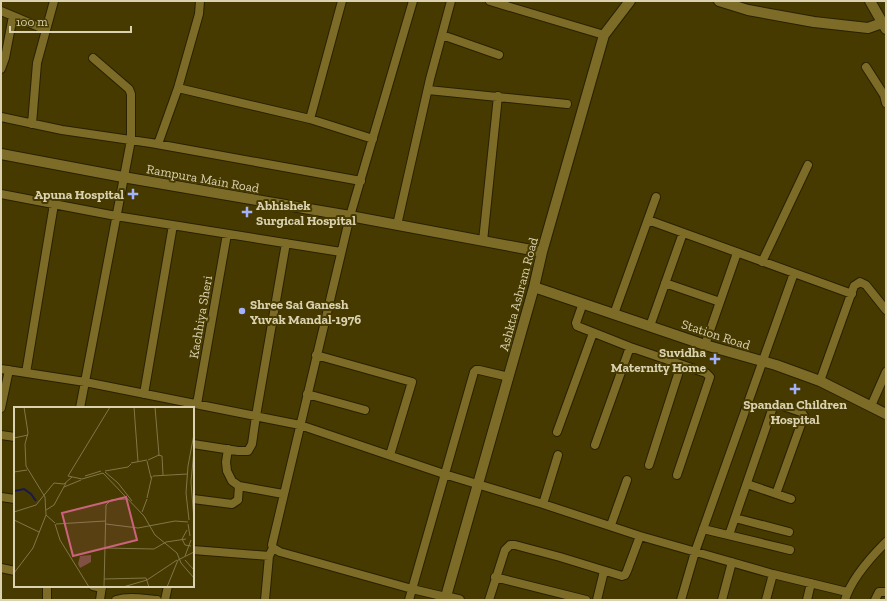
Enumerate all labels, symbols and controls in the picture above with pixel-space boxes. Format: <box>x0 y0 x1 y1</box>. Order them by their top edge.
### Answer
scale bar <box>10 8 131 34</box>
text: 100 m <box>16 15 48 29</box>
street label: Rampura Main Road <box>145 161 260 196</box>
place label: Apuna Hospital <box>34 187 124 202</box>
marker: Apuna Hospital <box>127 188 139 200</box>
place label: Abhishek Surgical Hospital <box>256 198 356 228</box>
marker: Abhishek Surgical Hospital <box>241 206 253 218</box>
street label: Ashkta Ashram Road <box>496 236 541 353</box>
street label: Kachhiya Sheri <box>186 274 215 360</box>
place label: Shree Sai Ganesh Yuvak Mandal-1976 <box>250 297 361 327</box>
marker: Shree Sai Ganesh Yuvak Mandal-1976 <box>237 306 247 316</box>
street label: Station Road <box>680 316 752 353</box>
place label: Suvidha Maternity Home <box>611 345 707 375</box>
marker: Suvidha Maternity Home <box>709 353 721 365</box>
marker: Spandan Children Hospital <box>789 383 801 395</box>
place label: Spandan Children Hospital <box>743 397 847 427</box>
inset map <box>14 407 194 587</box>

